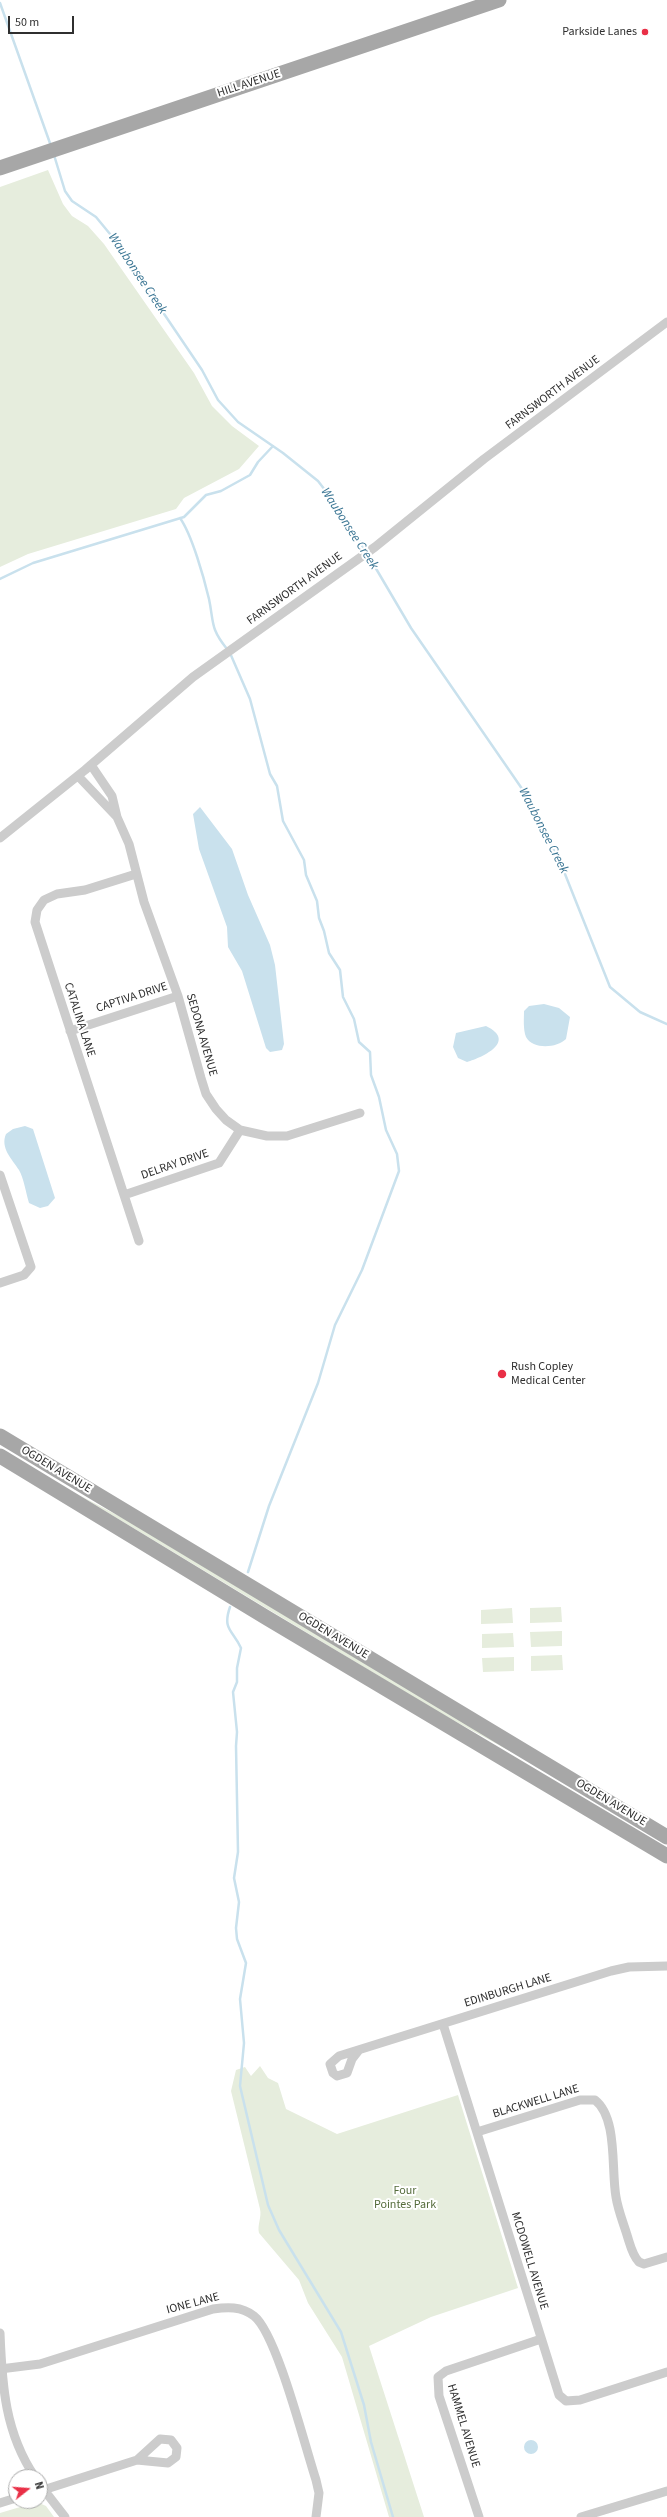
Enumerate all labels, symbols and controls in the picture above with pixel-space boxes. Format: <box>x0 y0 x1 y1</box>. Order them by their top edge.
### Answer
scale bar <box>10 8 76 34</box>
text: 50 m <box>15 14 39 31</box>
place label: Parkside Lanes <box>562 25 637 39</box>
marker: Parkside Lanes <box>640 27 650 37</box>
street label: HILL AVENUE <box>216 67 282 101</box>
water label: Waubonsee Creek <box>104 231 170 317</box>
street label: FARNSWORTH AVENUE <box>503 353 603 433</box>
water label: Waubonsee Creek <box>317 485 381 573</box>
street label: FARNSWORTH AVENUE <box>245 550 345 628</box>
water label: Waubonsee Creek <box>515 785 571 877</box>
street label: CAPTIVA DRIVE <box>94 980 170 1016</box>
street label: CATALINA LANE <box>60 981 98 1059</box>
street label: SEDONA AVENUE <box>182 992 220 1078</box>
street label: DELRAY DRIVE <box>139 1147 211 1183</box>
place label: Rush Copley Medical Center <box>511 1360 586 1388</box>
marker: Rush Copley Medical Center <box>496 1368 508 1380</box>
street label: OGDEN AVENUE <box>18 1443 94 1497</box>
street label: OGDEN AVENUE <box>295 1609 371 1663</box>
street label: OGDEN AVENUE <box>573 1776 649 1830</box>
street label: EDINBURGH LANE <box>463 1971 553 2011</box>
street label: BLACKWELL LANE <box>491 2082 581 2122</box>
park label: Four Pointes Park <box>374 2184 436 2212</box>
street label: MCDOWELL AVENUE <box>507 2210 551 2312</box>
street label: IONE LANE <box>165 2290 221 2318</box>
street label: HAMMEL AVENUE <box>443 2382 483 2470</box>
north arrow <box>8 2469 48 2509</box>
text: N <box>31 2480 47 2491</box>

